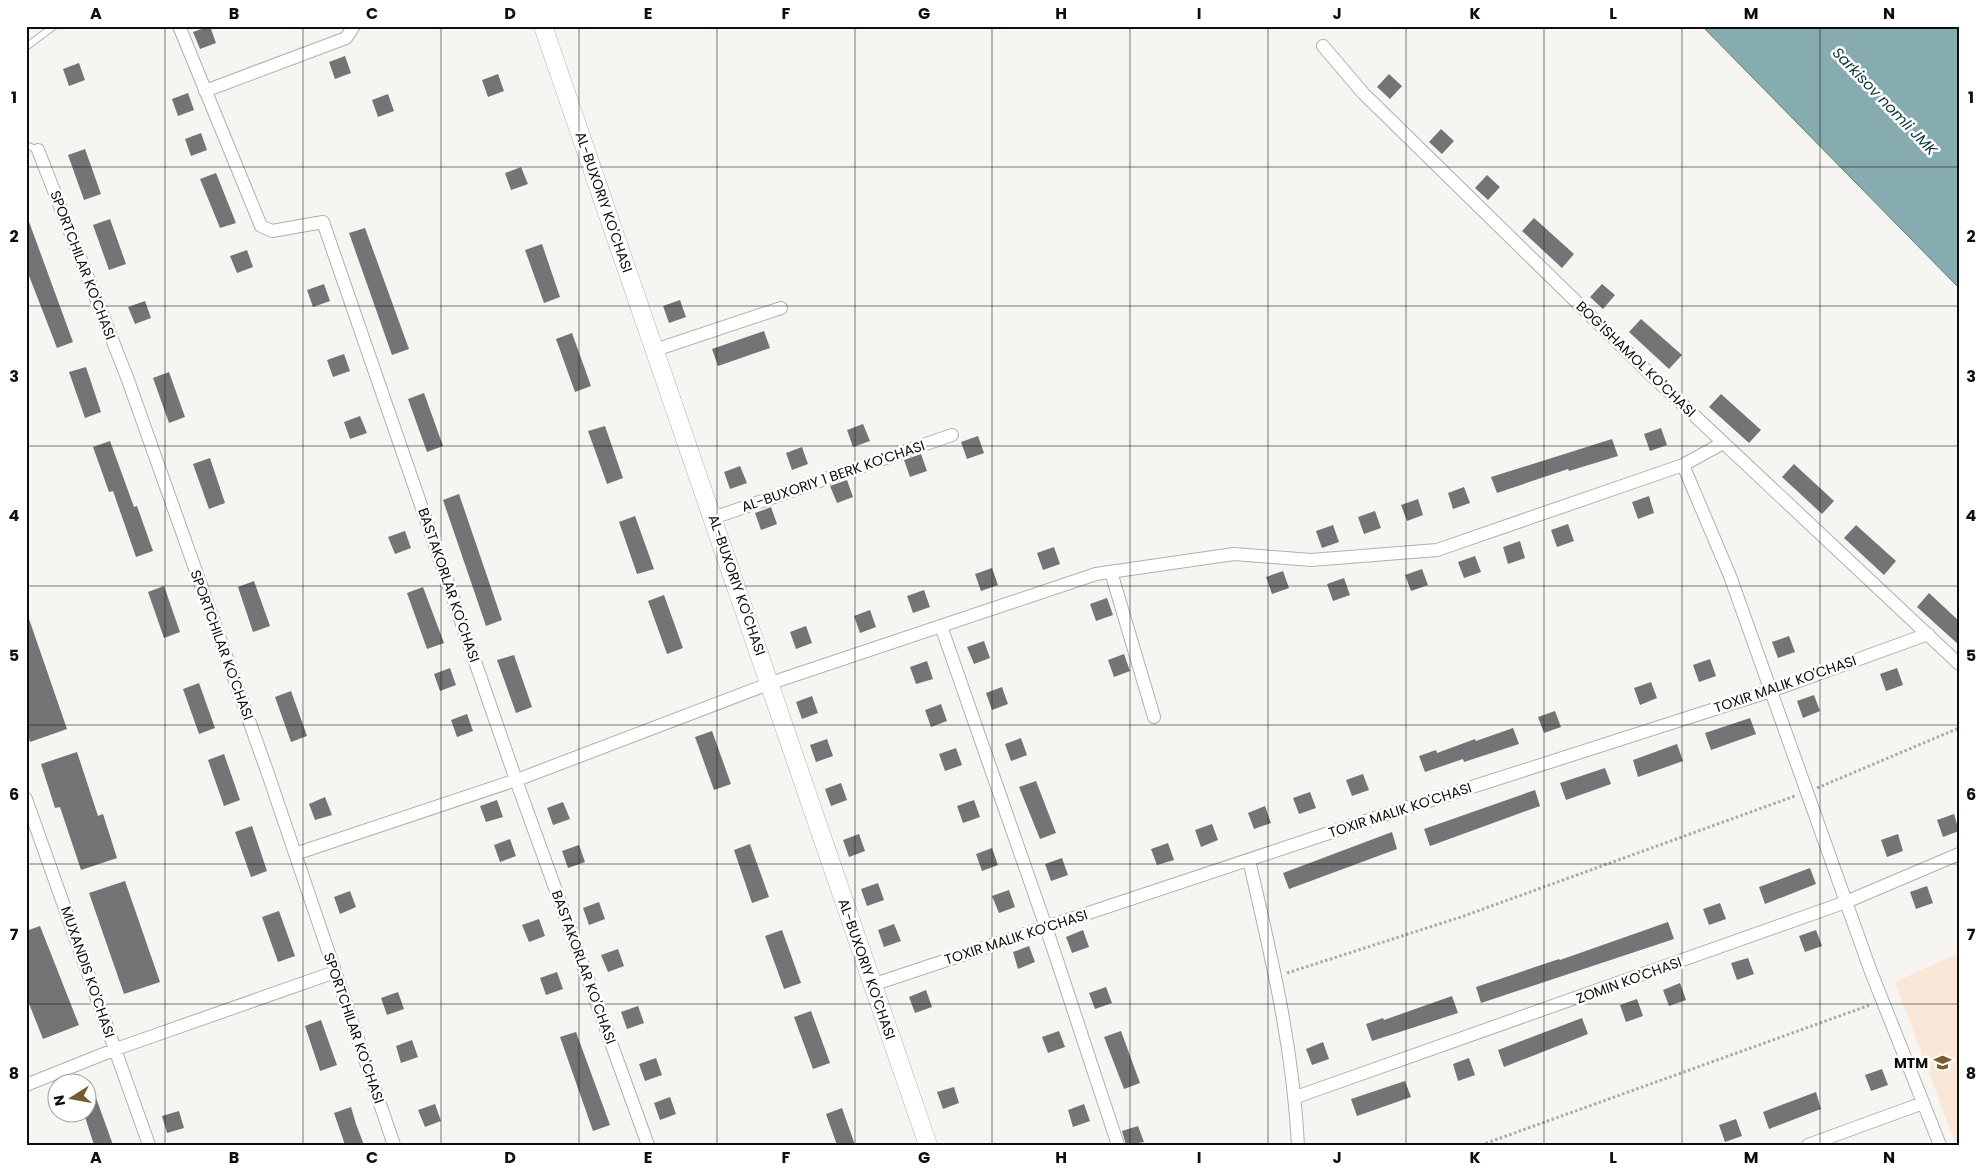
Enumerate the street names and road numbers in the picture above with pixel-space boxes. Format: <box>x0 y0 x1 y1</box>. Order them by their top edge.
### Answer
street label: AL-BUXORIY KO'CHASI <box>570 129 638 275</box>
street label: SPORTCHILAR KO'CHASI <box>45 188 121 342</box>
street label: BOG'ISHAMOL KO'CHASI <box>1572 296 1700 422</box>
street label: AL-BUXORIY 1 BERK KO'CHASI <box>739 435 927 517</box>
street label: BASTAKORLAR KO'CHASI <box>413 505 485 665</box>
street label: AL-BUXORIY KO'CHASI <box>703 512 771 658</box>
street label: SPORTCHILAR KO'CHASI <box>186 567 258 723</box>
street label: TOXIR MALIK KO'CHASI <box>1711 650 1859 718</box>
street label: TOXIR MALIK KO'CHASI <box>1326 777 1474 843</box>
street label: BASTAKORLAR KO'CHASI <box>547 887 621 1047</box>
street label: AL-BUXORIY KO'CHASI <box>833 896 901 1042</box>
street label: MUXANDIS KO'CHASI <box>56 904 120 1040</box>
street label: TOXIR MALIK KO'CHASI <box>942 904 1090 970</box>
street label: SPORTCHILAR KO'CHASI <box>319 950 389 1106</box>
street label: ZOMIN KO'CHASI <box>1573 952 1685 1008</box>

